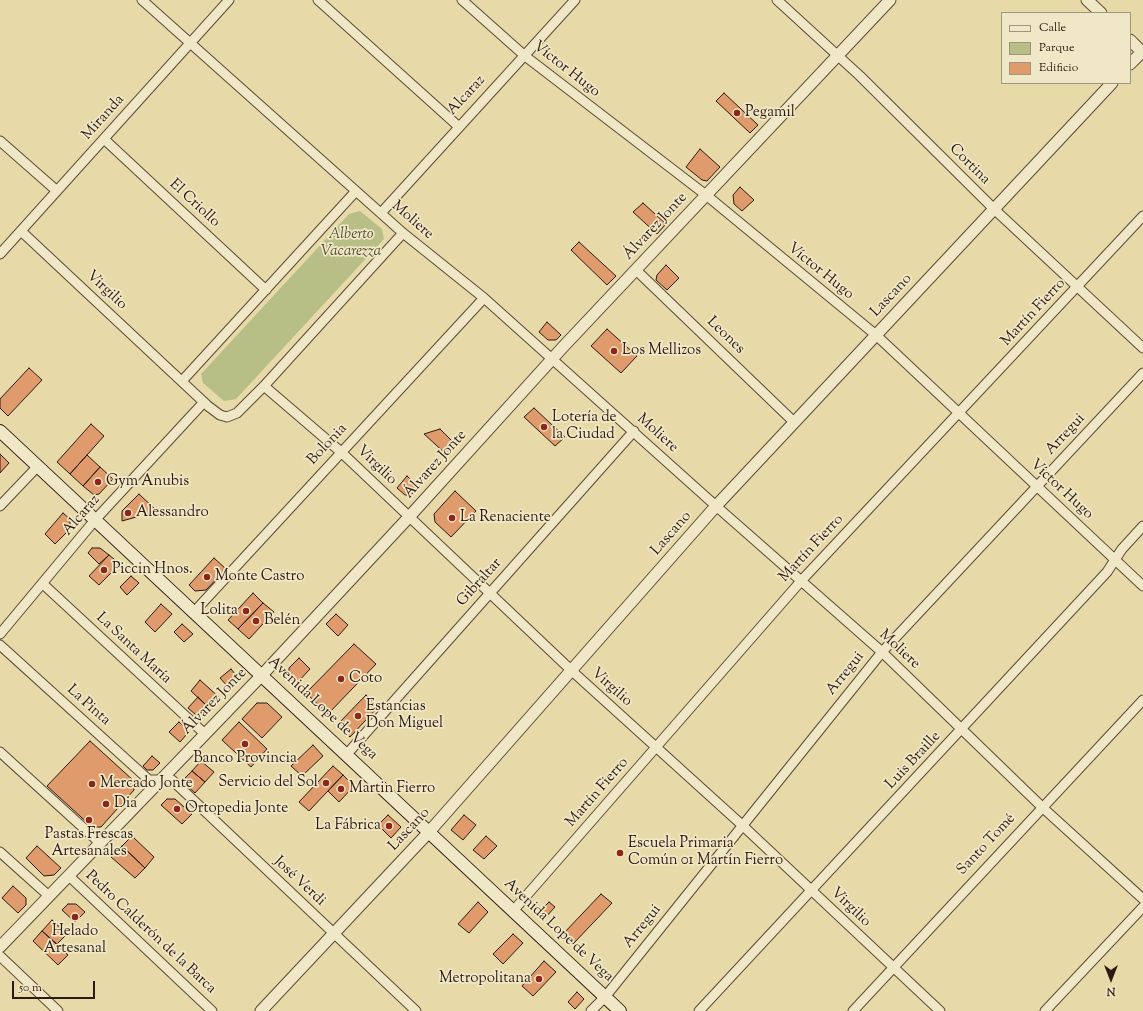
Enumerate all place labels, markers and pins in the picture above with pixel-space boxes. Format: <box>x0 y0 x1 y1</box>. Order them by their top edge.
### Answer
place label: Pegamil <box>745 104 795 122</box>
marker: Pegamil <box>732 108 742 118</box>
place label: Los Mellizos <box>622 342 701 360</box>
marker: Los Mellizos <box>609 346 619 356</box>
place label: Lotería de la Ciudad <box>552 409 617 444</box>
marker: Lotería de la Ciudad <box>539 422 549 432</box>
place label: Gym Anubis <box>106 473 189 491</box>
marker: Gym Anubis <box>93 477 103 487</box>
place label: Alessandro <box>136 504 209 522</box>
marker: Alessandro <box>123 508 133 518</box>
place label: La Renaciente <box>460 509 551 527</box>
marker: La Renaciente <box>447 513 457 523</box>
place label: Piccin Hnos. <box>112 561 193 579</box>
marker: Piccin Hnos. <box>99 565 109 575</box>
place label: Monte Castro <box>215 568 304 586</box>
marker: Monte Castro <box>202 572 212 582</box>
place label: Lolita <box>200 602 238 620</box>
marker: Lolita <box>241 606 251 616</box>
place label: Belén <box>264 612 300 630</box>
marker: Belén <box>251 616 261 626</box>
place label: Coto <box>349 670 382 688</box>
marker: Coto <box>336 674 346 684</box>
place label: Estancias Don Miguel <box>366 698 443 733</box>
marker: Estancias Don Miguel <box>353 711 363 721</box>
marker: Banco Provincia <box>240 739 250 749</box>
place label: Banco Provincia <box>193 750 297 768</box>
place label: Servicio del Sol <box>218 774 318 792</box>
place label: Mercado Jonte <box>100 775 193 793</box>
marker: Servicio del Sol <box>321 778 331 788</box>
marker: Mercado Jonte <box>87 779 97 789</box>
place label: Martin Fierro <box>349 780 435 798</box>
marker: Martin Fierro <box>336 784 346 794</box>
place label: Dia <box>114 795 137 813</box>
marker: Dia <box>101 799 111 809</box>
place label: Ortopedia Jonte <box>185 800 288 818</box>
marker: Ortopedia Jonte <box>172 804 182 814</box>
marker: Pastas Frescas Artesanales <box>84 815 94 825</box>
place label: La Fábrica <box>315 817 381 835</box>
marker: La Fábrica <box>384 821 394 831</box>
place label: Pastas Frescas Artesanales <box>45 826 133 861</box>
place label: Escuela Primaria Común 01 Martín Fierro <box>628 835 783 870</box>
marker: Escuela Primaria Común 01 Martín Fierro <box>615 848 625 858</box>
marker: Helado Artesanal <box>70 912 80 922</box>
place label: Helado Artesanal <box>44 923 106 958</box>
place label: Metropolitana <box>439 970 531 988</box>
marker: Metropolitana <box>534 974 544 984</box>

